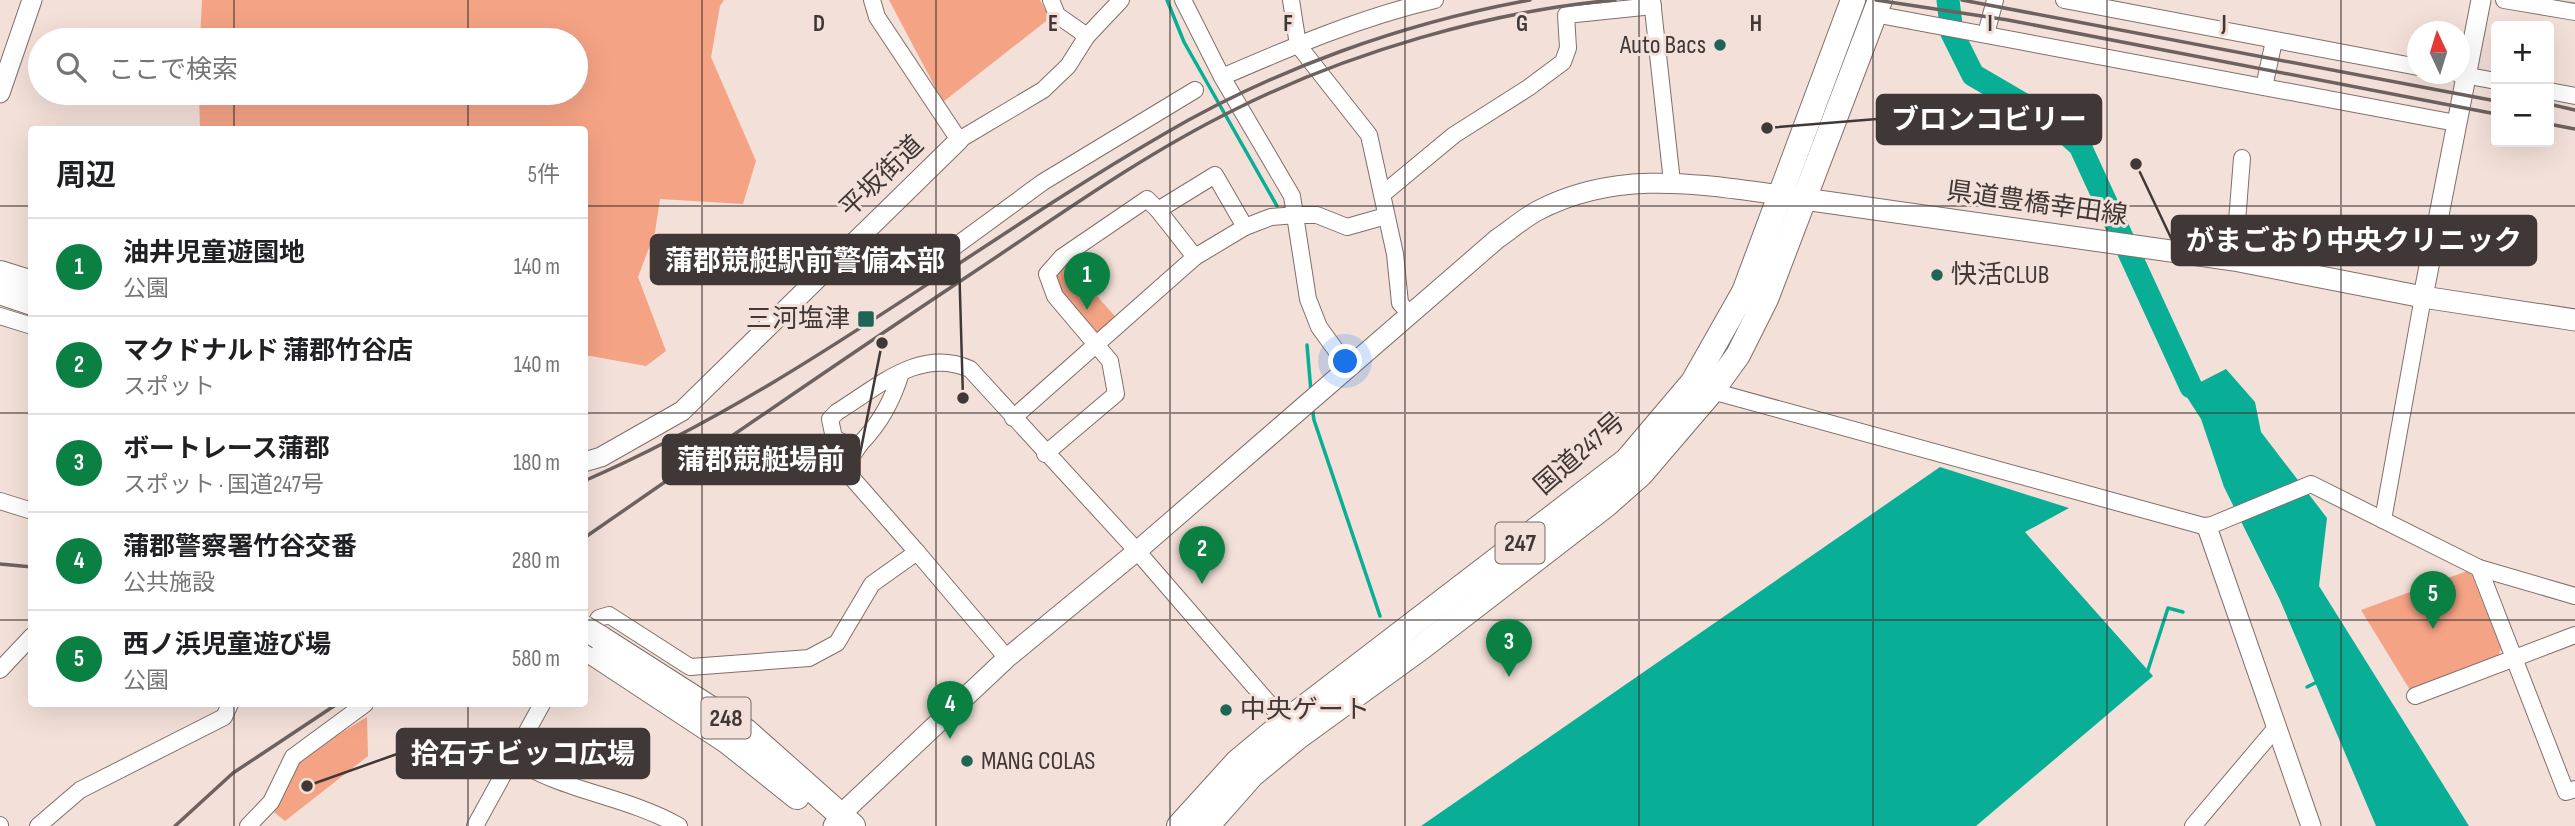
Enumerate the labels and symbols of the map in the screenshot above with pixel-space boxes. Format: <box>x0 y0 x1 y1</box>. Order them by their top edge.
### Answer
text: D <box>813 10 825 38</box>
text: E <box>1048 10 1058 38</box>
text: F <box>1283 10 1293 38</box>
text: G <box>1516 10 1528 38</box>
text: H <box>1750 10 1762 38</box>
text: I <box>1987 10 1993 38</box>
text: J <box>2220 10 2227 38</box>
north arrow <box>2407 21 2470 84</box>
place label: Auto Bacs <box>1619 30 1706 61</box>
marker: Auto Bacs <box>1712 37 1728 53</box>
callout: ブロンコビリー <box>1877 95 2101 144</box>
text: ブロンコビリー <box>1891 104 2087 137</box>
street label: 平坂街道 <box>834 130 930 224</box>
street label: 県道豊橋幸田線 <box>1945 176 2129 232</box>
callout: がまごおり中央クリニック <box>2172 216 2536 265</box>
text: がまごおり中央クリニック <box>2186 225 2522 258</box>
callout: 蒲郡競艇駅前警備本部 <box>651 235 959 284</box>
text: 蒲郡競艇駅前警備本部 <box>665 245 945 278</box>
pin: 1 <box>1064 252 1110 310</box>
place label: 快活CLUB <box>1951 260 2049 291</box>
marker: 快活CLUB <box>1929 267 1945 283</box>
place label: 三河塩津 <box>746 304 850 335</box>
marker: 三河塩津 <box>856 309 876 329</box>
your location <box>1328 344 1362 378</box>
street label: 国道247号 <box>1528 406 1632 502</box>
callout: 蒲郡競艇場前 <box>663 435 859 484</box>
text: 蒲郡競艇場前 <box>677 444 845 477</box>
road number: 247 <box>1496 522 1544 564</box>
pin: 2 <box>1179 526 1225 584</box>
pin: 5 <box>2410 571 2456 629</box>
pin: 3 <box>1486 619 1532 677</box>
pin: 4 <box>927 681 973 739</box>
place label: 中央ゲート <box>1240 695 1370 726</box>
road number: 248 <box>702 698 750 738</box>
marker: 中央ゲート <box>1218 702 1234 718</box>
callout: 拾石チビッコ広場 <box>397 729 649 778</box>
text: 拾石チビッコ広場 <box>411 738 635 771</box>
place label: MANG COLAS <box>981 746 1095 777</box>
marker: MANG COLAS <box>959 753 975 769</box>

